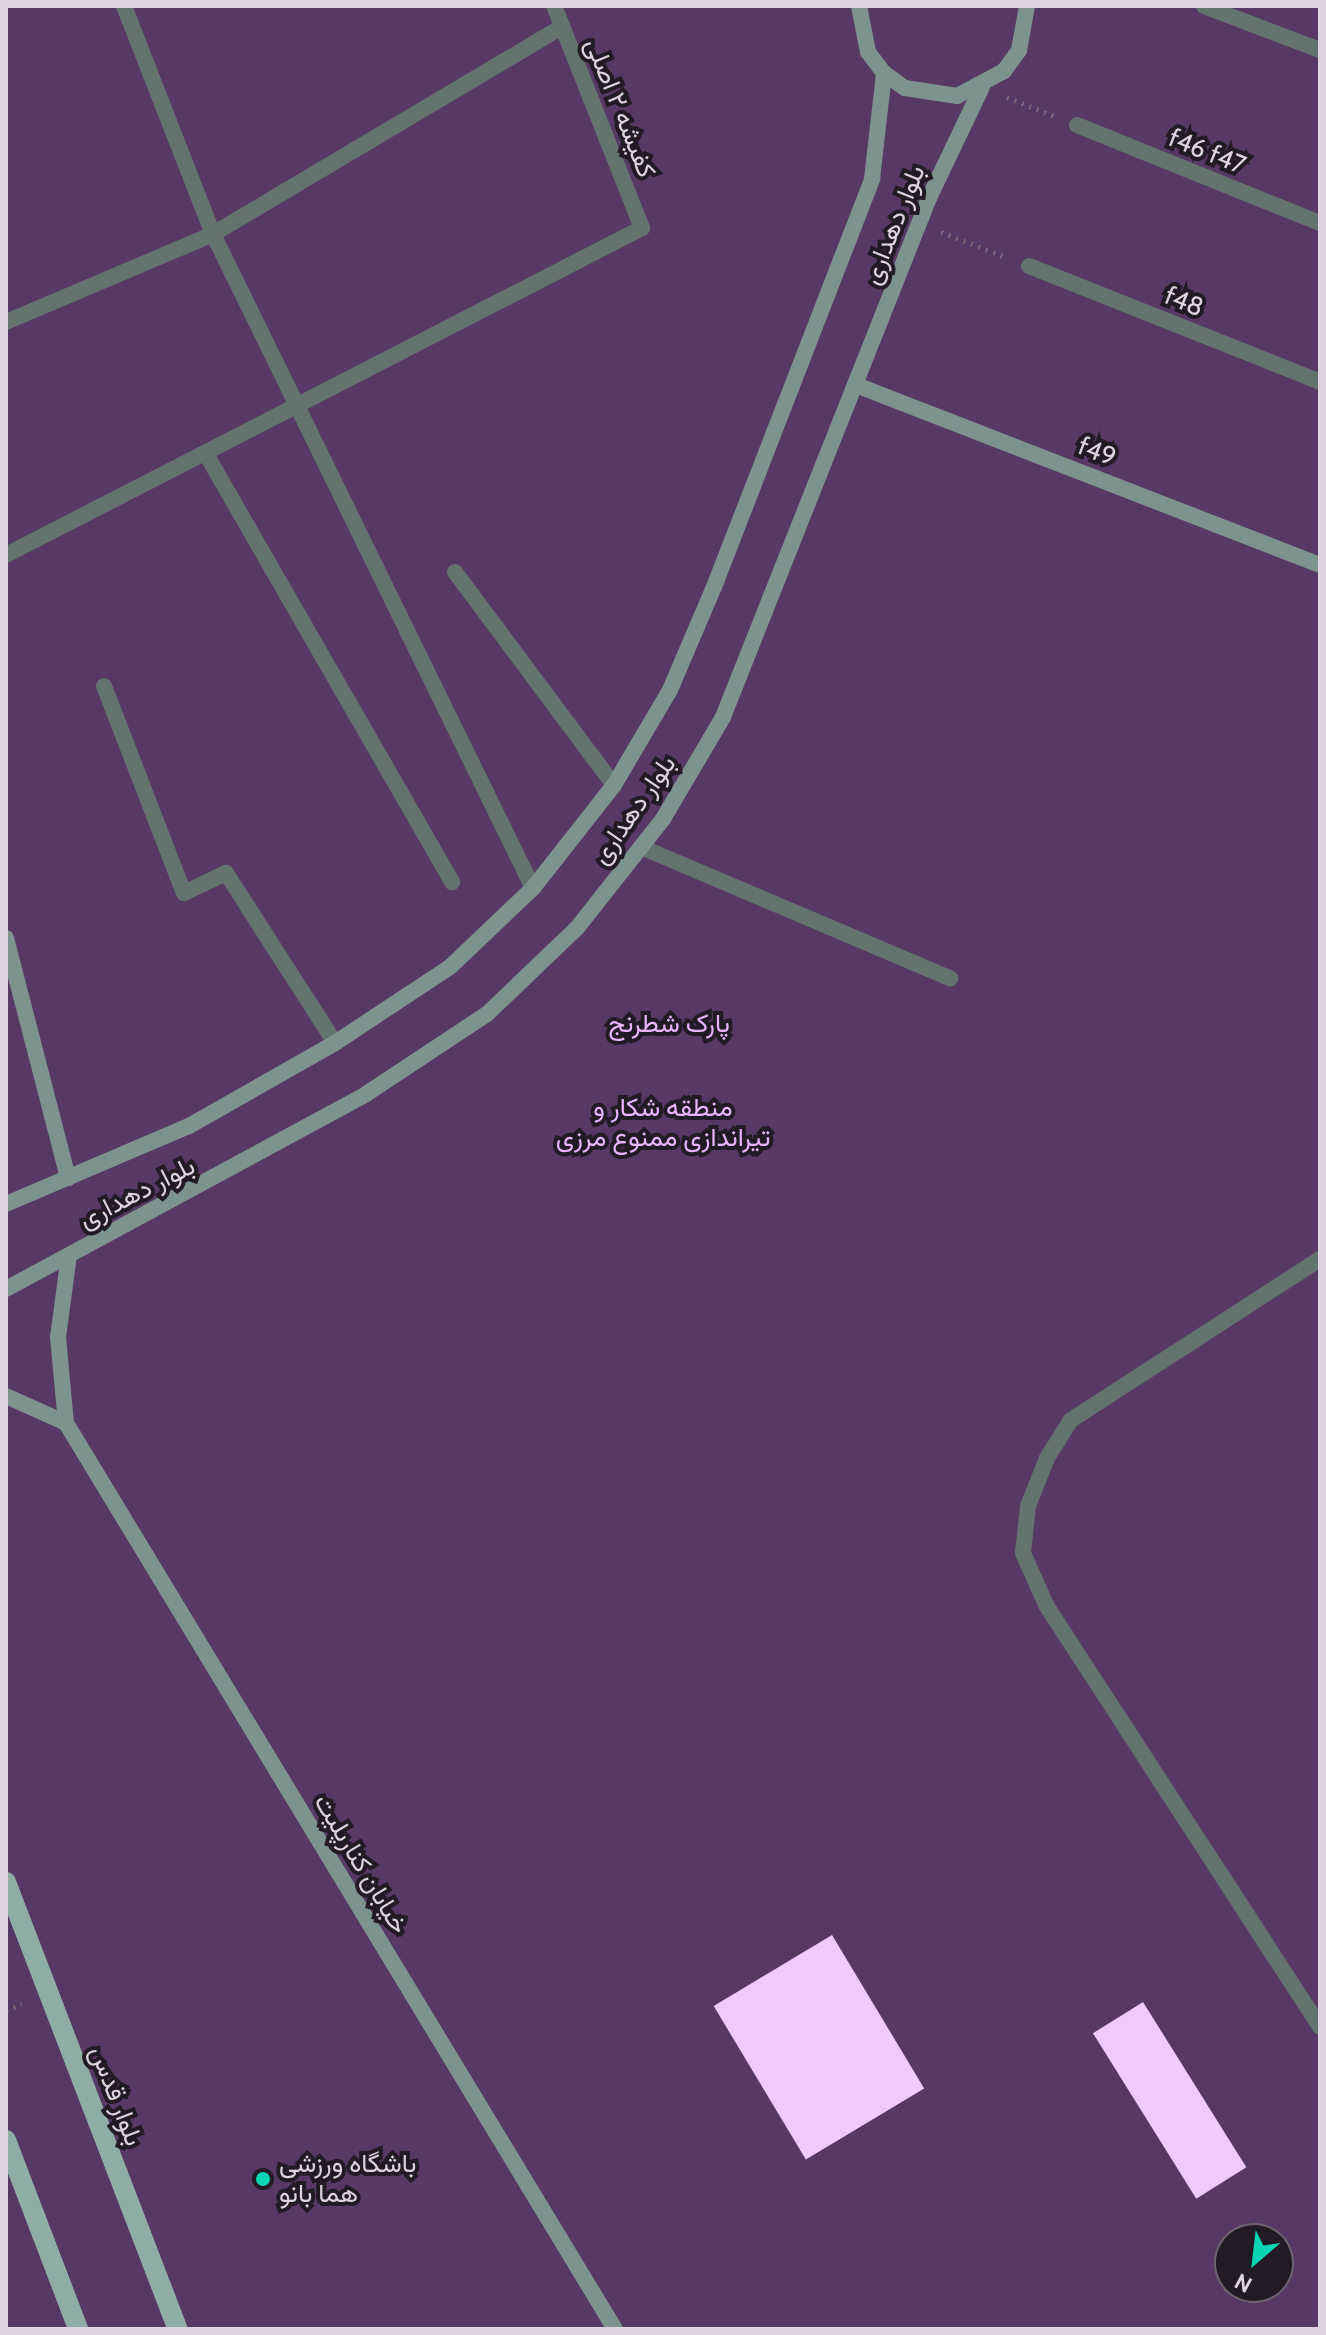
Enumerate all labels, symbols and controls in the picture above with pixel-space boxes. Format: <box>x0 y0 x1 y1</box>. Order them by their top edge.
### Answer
street label: کفیشه ۲ اصلی <box>578 34 662 182</box>
street label: f46 f47 <box>1164 122 1250 182</box>
street label: بلوار دهداری <box>856 161 932 289</box>
street label: f48 <box>1160 280 1208 324</box>
street label: f49 <box>1074 431 1120 473</box>
street label: بلوار دهداری <box>585 749 683 871</box>
park label: پارک شطرنج <box>608 1008 730 1040</box>
park label: منطقه شکار و تیراندازی ممنوع مرزی <box>556 1092 770 1154</box>
street label: بلوار دهداری <box>74 1151 200 1235</box>
street label: خیابان کنارپلیت <box>307 1788 415 1940</box>
street label: بلوار قدس <box>83 2042 149 2150</box>
place label: باشگاه ورزشی هما بانو <box>279 2148 416 2210</box>
marker: باشگاه ورزشی هما بانو <box>254 2170 272 2188</box>
north arrow <box>1214 2223 1294 2303</box>
text: N <box>1230 2267 1257 2298</box>

